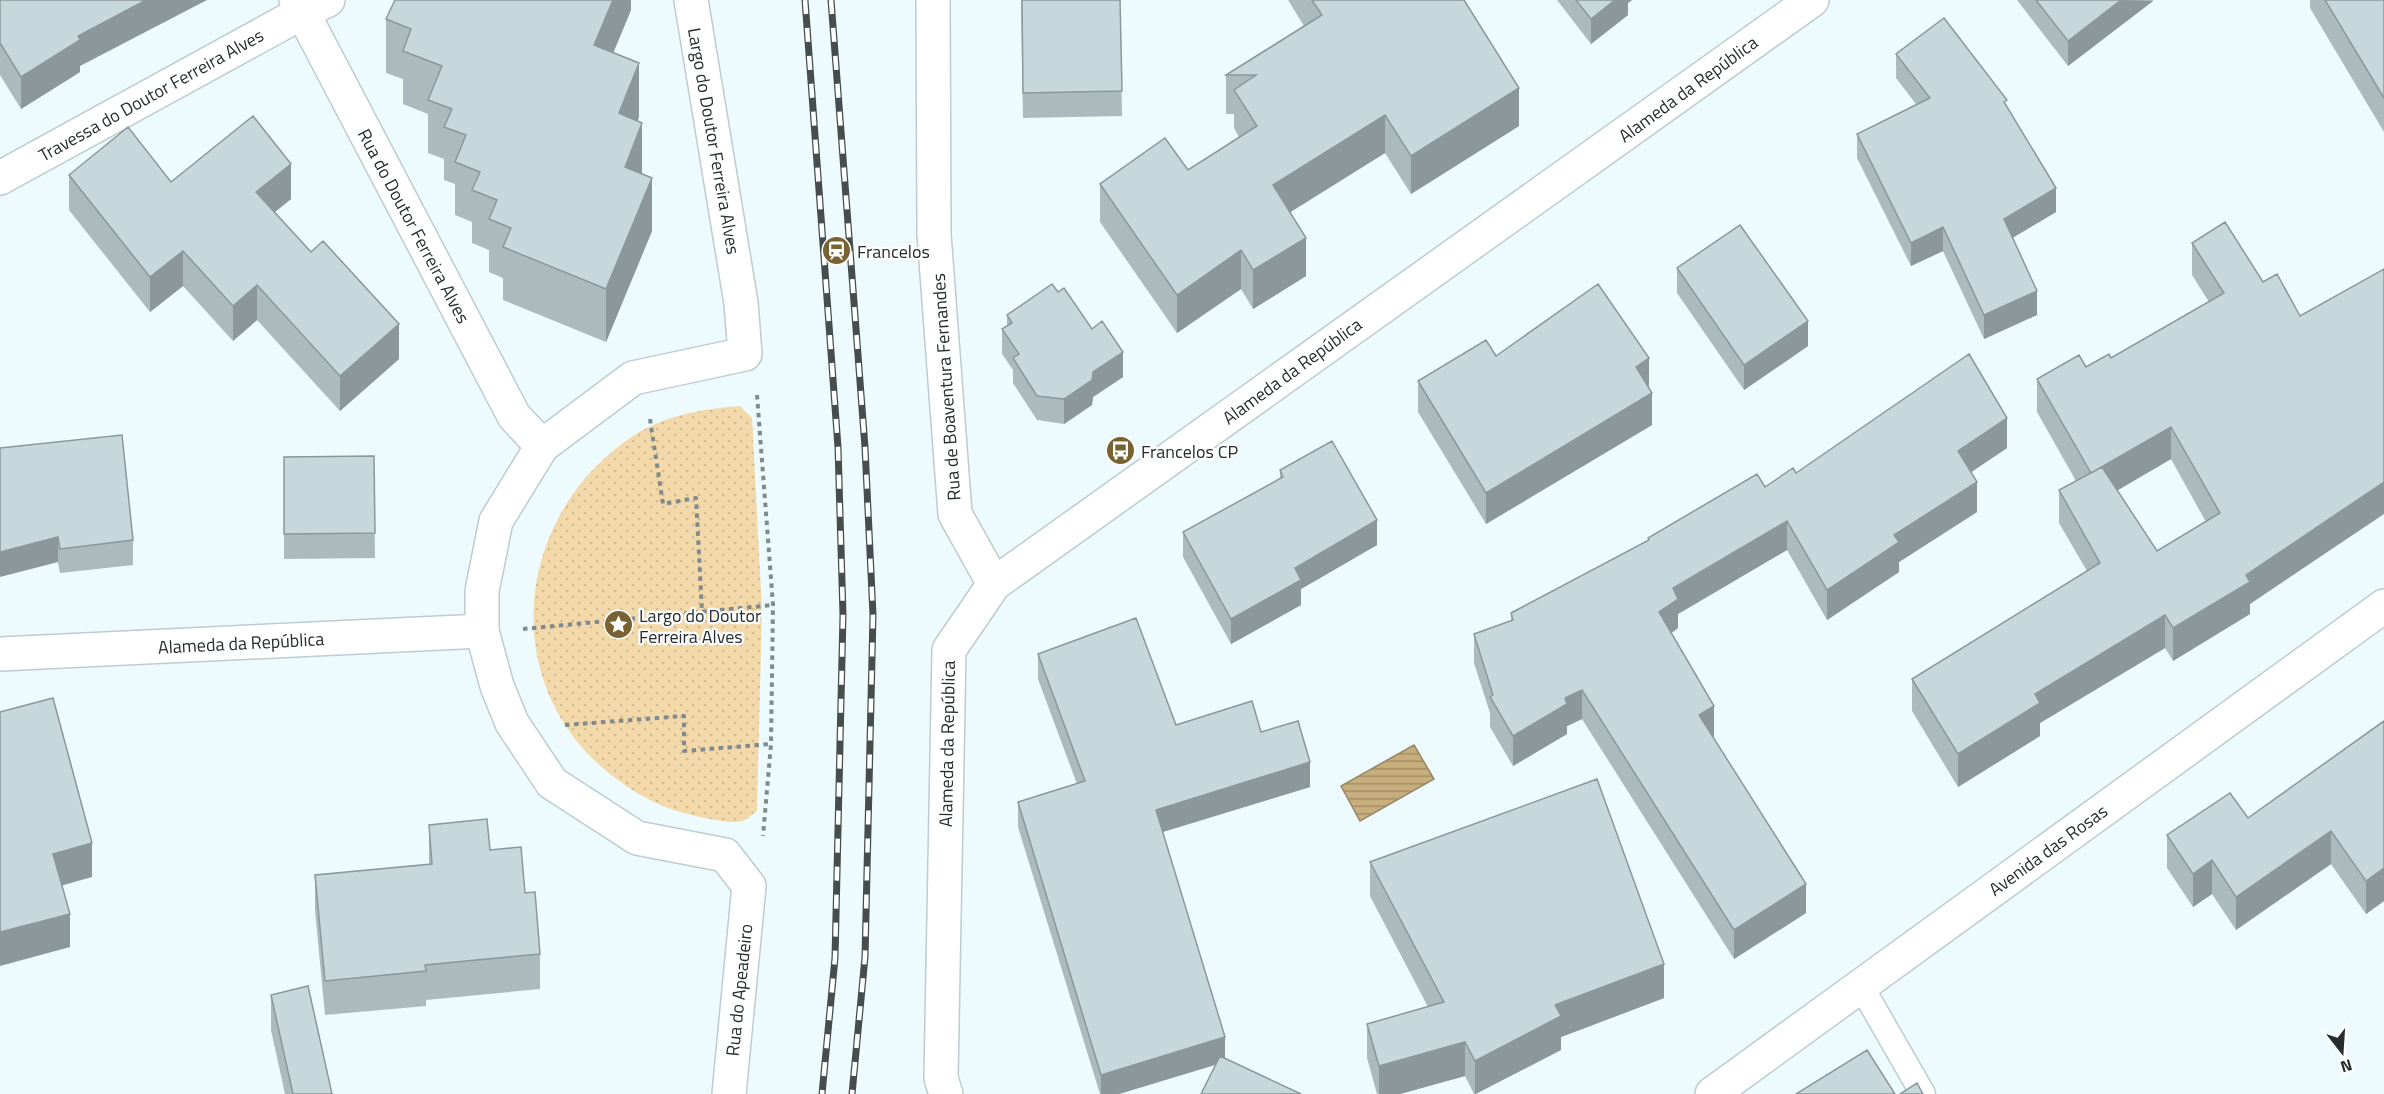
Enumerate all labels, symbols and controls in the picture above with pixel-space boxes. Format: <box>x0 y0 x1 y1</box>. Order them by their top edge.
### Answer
street label: Travessa do Doutor Ferreira Alves <box>34 22 268 168</box>
street label: Largo do Doutor Ferreira Alves <box>681 26 747 256</box>
street label: Alameda da República <box>1613 29 1763 149</box>
street label: Rua do Doutor Ferreira Alves <box>351 124 477 328</box>
station icon: Francelos <box>820 235 852 267</box>
place label: Francelos <box>857 238 930 265</box>
street label: Rua de Boaventura Fernandes <box>925 272 967 502</box>
street label: Alameda da República <box>1217 311 1367 431</box>
bus stop icon: Francelos CP <box>1104 435 1136 467</box>
place label: Francelos CP <box>1141 438 1239 465</box>
place label: Largo do Doutor Ferreira Alves <box>639 602 761 650</box>
place icon: Largo do Doutor Ferreira Alves <box>602 609 634 641</box>
street label: Alameda da República <box>157 625 325 661</box>
street label: Alameda da República <box>932 661 962 827</box>
street label: Avenida das Rosas <box>1983 798 2113 902</box>
street label: Rua do Apeadeiro <box>719 922 759 1058</box>
north arrow <box>2312 1022 2372 1082</box>
text: N <box>2338 1053 2355 1079</box>

